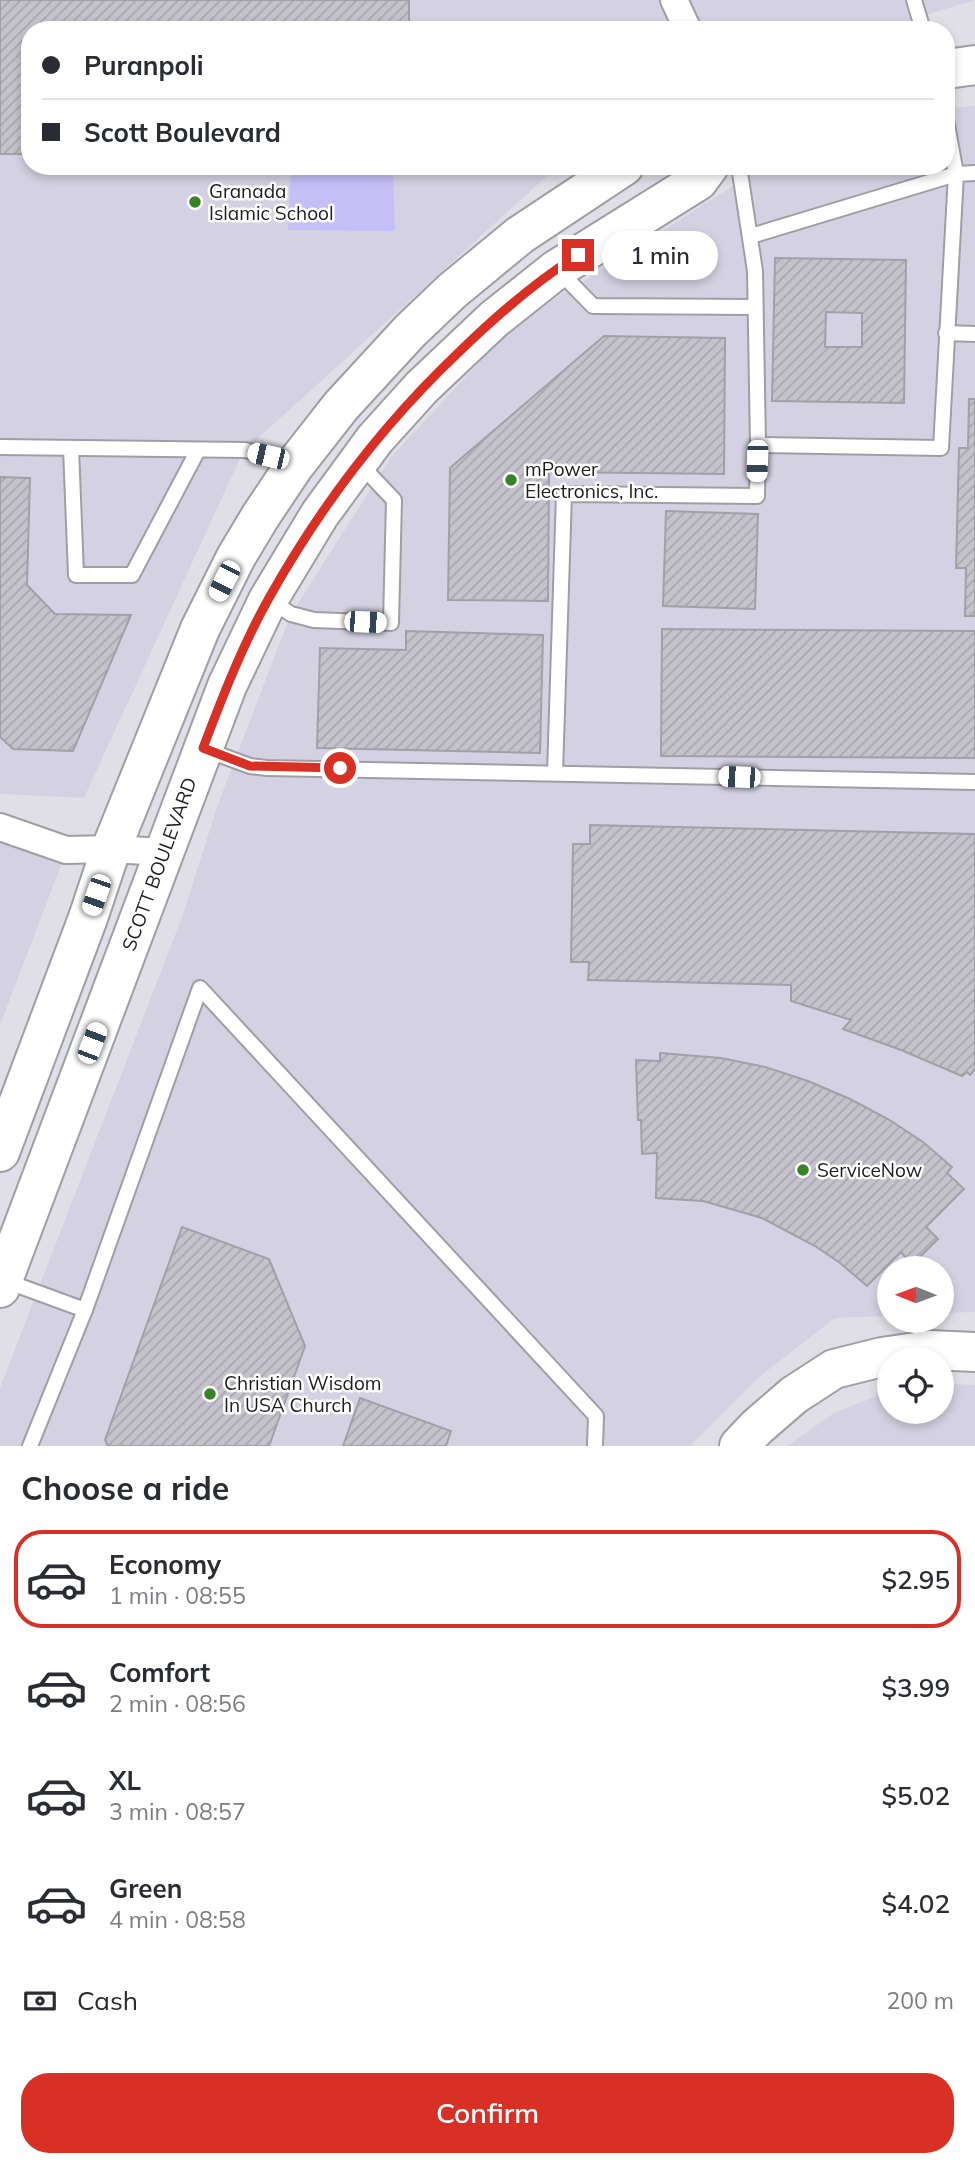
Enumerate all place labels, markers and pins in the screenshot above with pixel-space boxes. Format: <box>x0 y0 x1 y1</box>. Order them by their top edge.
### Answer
place label: Granada Islamic School <box>209 179 333 225</box>
marker: Granada Islamic School <box>187 194 203 210</box>
place label: mPower Electronics, Inc. <box>525 457 658 503</box>
marker: mPower Electronics, Inc. <box>503 472 519 488</box>
place label: ServiceNow <box>817 1158 922 1182</box>
marker: ServiceNow <box>795 1162 811 1178</box>
place label: Christian Wisdom In USA Church <box>224 1371 382 1417</box>
marker: Christian Wisdom In USA Church <box>202 1386 218 1402</box>

